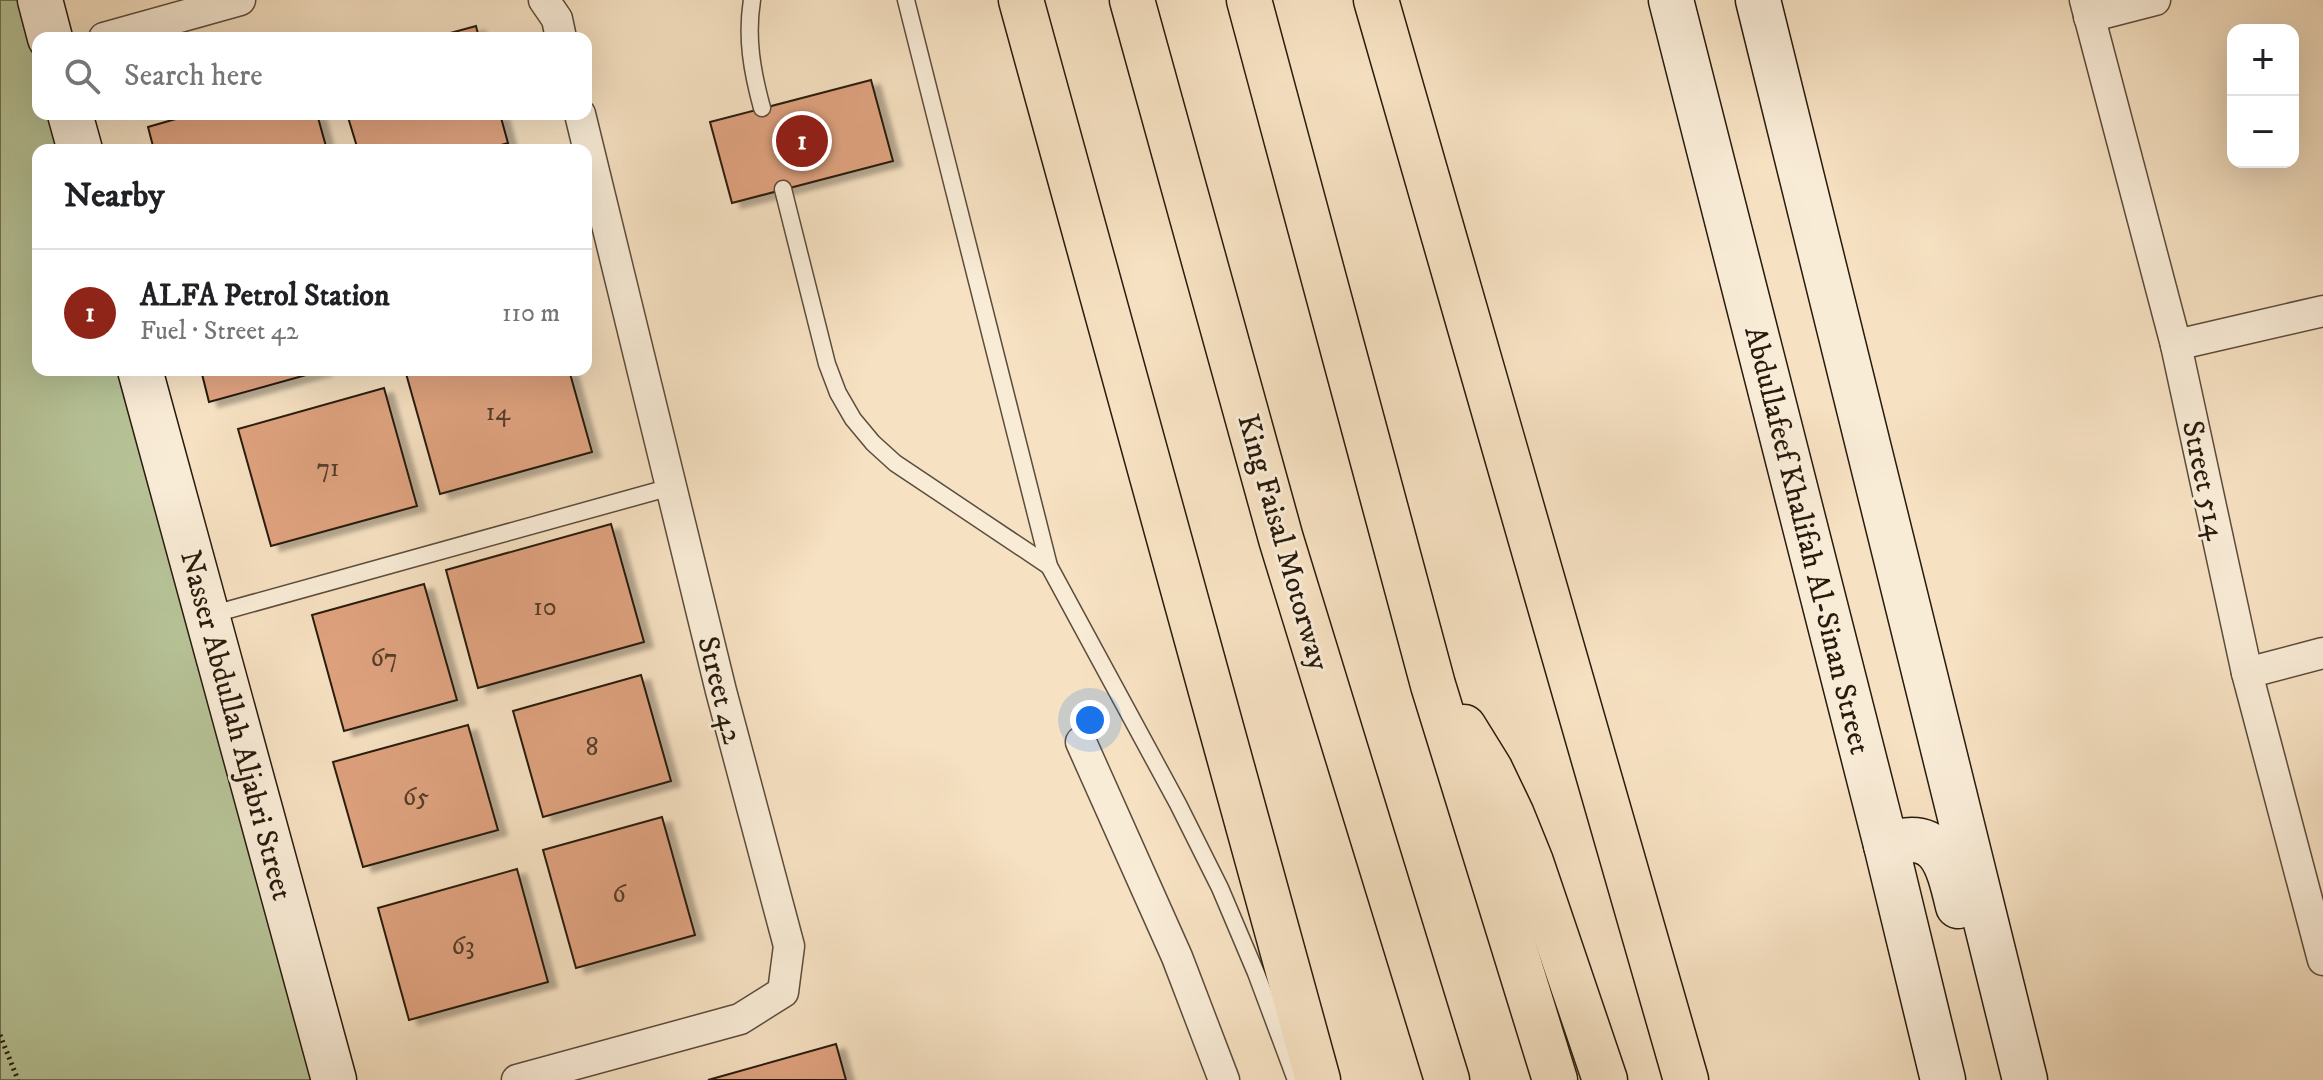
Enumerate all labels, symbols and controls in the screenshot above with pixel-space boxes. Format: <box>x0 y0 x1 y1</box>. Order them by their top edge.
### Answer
map controls <box>2227 24 2299 168</box>
button: + <box>2227 24 2299 96</box>
search box <box>32 32 592 120</box>
icon: search <box>60 54 104 98</box>
text: Search here <box>124 58 263 95</box>
button: − <box>2227 96 2299 168</box>
pin: 1 <box>776 111 828 171</box>
text: Nearby <box>64 175 165 217</box>
text: ALFA Petrol Station <box>140 278 390 315</box>
text: 1 <box>85 297 95 330</box>
text: 110 m <box>502 297 560 330</box>
text: Fuel · Street 42 <box>140 315 299 348</box>
street label: Abdullafeef Khalifah Al-Sinan Street <box>1735 323 1878 758</box>
house number: 14 <box>486 396 511 429</box>
street label: King Faisal Motorway <box>1228 410 1337 676</box>
street label: Street 514 <box>2173 417 2234 544</box>
house number: 71 <box>316 452 340 485</box>
street label: Nasser Abdullah Aljabri Street <box>171 546 300 904</box>
house number: 10 <box>533 591 557 624</box>
street label: Street 42 <box>688 633 751 748</box>
house number: 67 <box>370 642 398 675</box>
your location <box>1070 700 1110 740</box>
house number: 8 <box>585 731 599 764</box>
house number: 65 <box>403 781 429 814</box>
house number: 6 <box>612 878 627 911</box>
house number: 63 <box>451 930 475 963</box>

